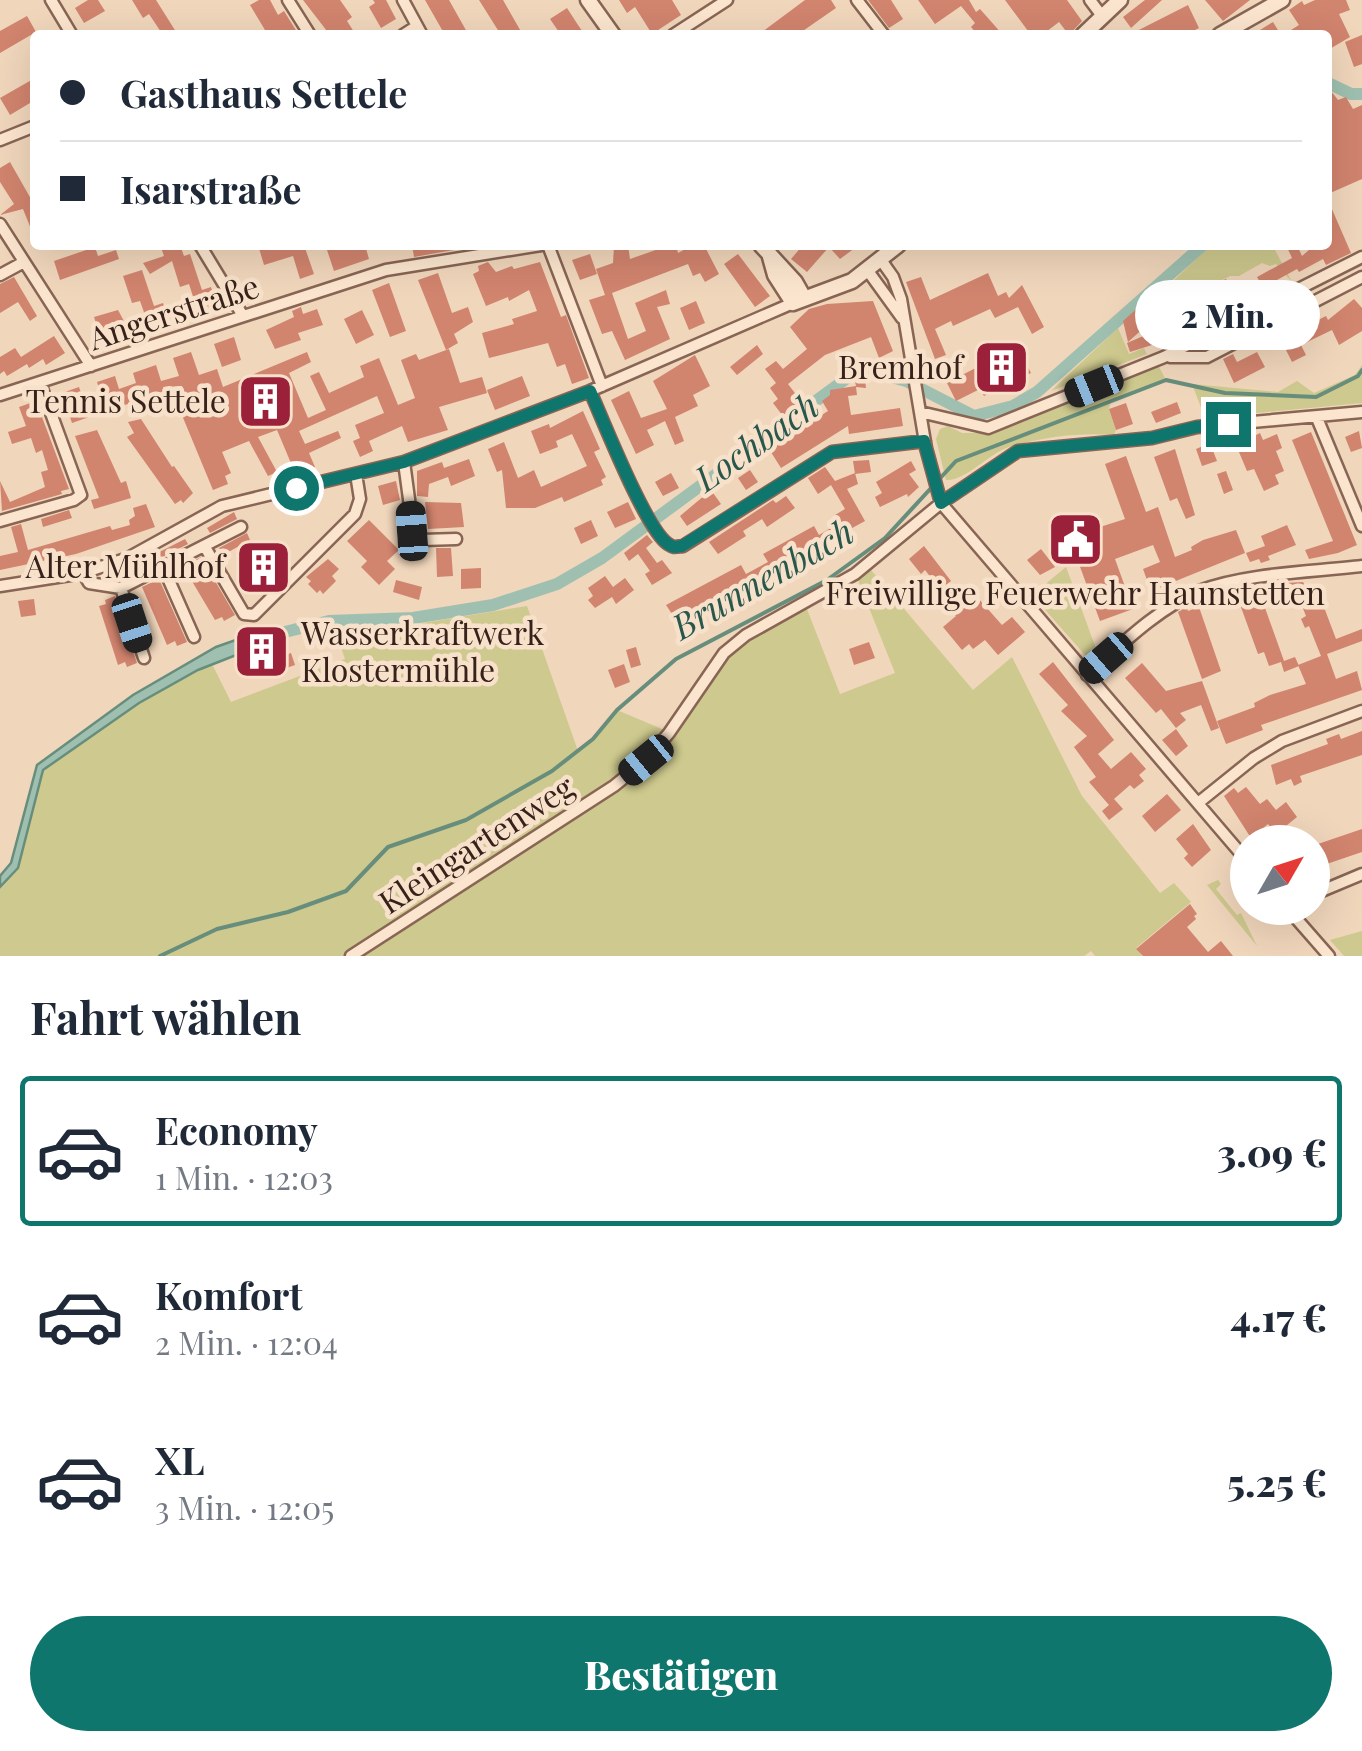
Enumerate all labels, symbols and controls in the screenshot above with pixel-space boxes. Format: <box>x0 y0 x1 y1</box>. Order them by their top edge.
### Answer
text: Gasthaus Settele <box>120 67 407 118</box>
text: Isarstraße <box>120 163 302 214</box>
street label: Angerstraße <box>82 263 264 359</box>
callout: 2 Min. <box>1136 279 1320 349</box>
text: 2 Min. <box>1181 293 1274 336</box>
building icon: Bremhof <box>972 338 1032 398</box>
place label: Bremhof <box>838 344 965 387</box>
car <box>1061 361 1127 411</box>
building icon: Tennis Settele <box>235 372 295 432</box>
place label: Tennis Settele <box>25 378 226 421</box>
water label: Lochbach <box>683 381 827 502</box>
route end <box>1206 402 1251 447</box>
route start <box>274 466 319 511</box>
car <box>395 500 429 562</box>
water label: Brunnenbach <box>661 507 861 650</box>
public building icon: Freiwillige Feuerwehr Haunstetten <box>1045 510 1105 570</box>
building icon: Alter Mühlhof <box>234 537 294 597</box>
place label: Alter Mühlhof <box>25 543 227 586</box>
place label: Freiwillige Feuerwehr Haunstetten <box>825 570 1325 613</box>
car <box>108 590 156 656</box>
place label: Wasserkraftwerk Klostermühle <box>300 610 545 690</box>
building icon: Wasserkraftwerk Klostermühle <box>232 622 292 682</box>
car <box>1074 627 1138 689</box>
car <box>613 729 679 791</box>
street label: Kleingartenweg <box>370 764 582 922</box>
north arrow <box>1230 825 1330 925</box>
map controls <box>1230 825 1330 925</box>
text: Fahrt wählen <box>30 986 301 1046</box>
text: Economy <box>155 1104 318 1155</box>
icon: car <box>35 1106 125 1196</box>
text: 3.09 € <box>1217 1126 1327 1177</box>
text: 1 Min. · 12:03 <box>155 1155 333 1198</box>
text: Komfort <box>155 1269 303 1320</box>
icon: car <box>35 1271 125 1361</box>
text: 4.17 € <box>1231 1291 1327 1342</box>
text: 2 Min. · 12:04 <box>155 1320 338 1363</box>
text: XL <box>155 1434 204 1485</box>
icon: car <box>35 1436 125 1526</box>
text: 5.25 € <box>1227 1456 1327 1507</box>
text: 3 Min. · 12:05 <box>155 1485 334 1528</box>
button: Bestätigen <box>30 1616 1332 1731</box>

